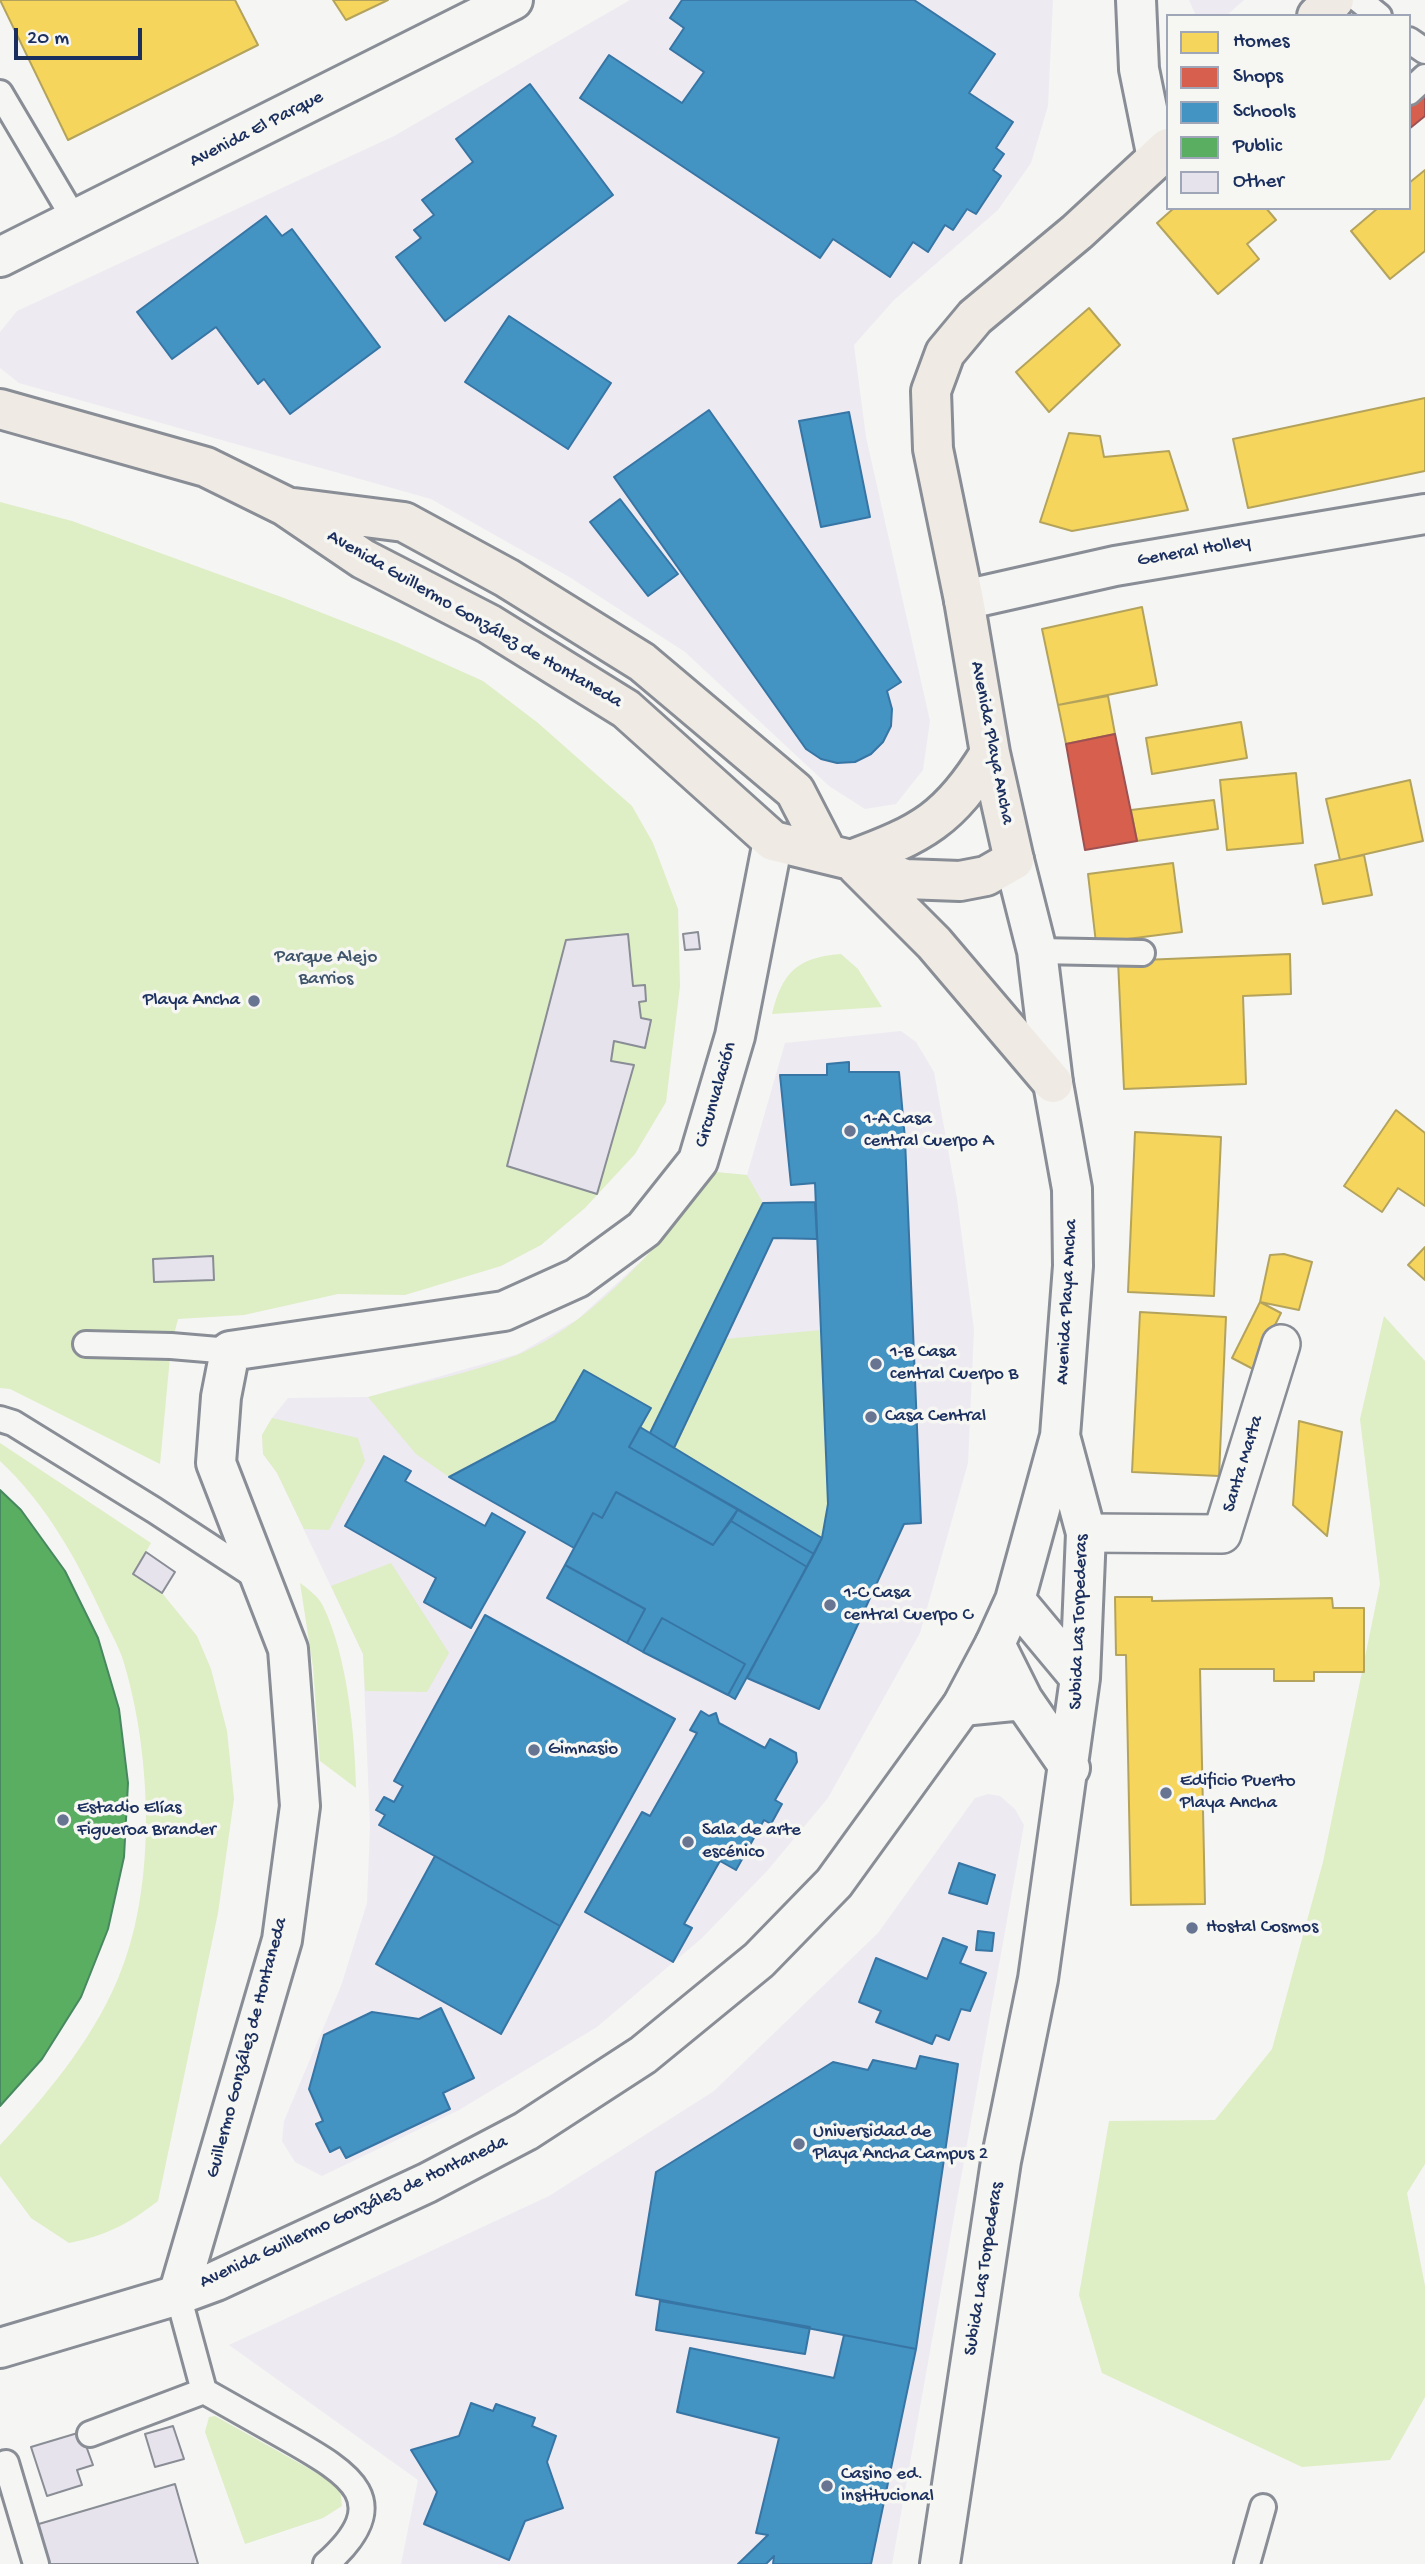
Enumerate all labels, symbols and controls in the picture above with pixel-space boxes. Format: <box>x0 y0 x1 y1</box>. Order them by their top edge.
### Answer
scale bar <box>18 14 145 58</box>
legend <box>1166 14 1411 210</box>
text: 20 m <box>27 27 69 52</box>
text: Homes <box>1233 30 1289 55</box>
text: Shops <box>1233 65 1283 90</box>
street label: Avenida El Parque <box>186 86 328 174</box>
text: Schools <box>1233 100 1295 125</box>
text: Public <box>1233 135 1282 160</box>
text: Other <box>1233 170 1284 195</box>
street label: Avenida Guillermo González de Hontaneda <box>322 526 626 714</box>
street label: General Holley <box>1135 531 1253 573</box>
street label: Avenida Playa Ancha <box>964 659 1018 827</box>
park label: Parque Alejo Barrios <box>275 947 377 991</box>
place label: Playa Ancha <box>143 990 240 1012</box>
marker: Playa Ancha <box>246 993 262 1009</box>
street label: Circunvalación <box>691 1040 743 1150</box>
place label: 1-A Casa central Cuerpo A <box>864 1109 994 1153</box>
marker: 1-A Casa central Cuerpo A <box>842 1123 858 1139</box>
street label: Avenida Playa Ancha <box>1052 1219 1084 1385</box>
place label: 1-B Casa central Cuerpo B <box>890 1342 1018 1386</box>
marker: 1-B Casa central Cuerpo B <box>868 1356 884 1372</box>
place label: Casa Central <box>885 1406 986 1428</box>
marker: Casa Central <box>863 1409 879 1425</box>
street label: Santa Marta <box>1218 1413 1270 1515</box>
street label: Subida Las Torpederas <box>1066 1534 1094 1710</box>
place label: 1-C Casa central Cuerpo C <box>844 1583 973 1627</box>
marker: 1-C Casa central Cuerpo C <box>822 1597 838 1613</box>
place label: Gimnasio <box>548 1739 618 1761</box>
marker: Gimnasio <box>526 1742 542 1758</box>
place label: Edificio Puerto Playa Ancha <box>1180 1771 1296 1815</box>
marker: Edificio Puerto Playa Ancha <box>1158 1785 1174 1801</box>
place label: Estadio Elías Figueroa Brander <box>77 1798 216 1842</box>
marker: Estadio Elías Figueroa Brander <box>55 1812 71 1828</box>
place label: Sala de arte escénico <box>702 1820 801 1864</box>
marker: Sala de arte escénico <box>680 1834 696 1850</box>
street label: Guillermo González de Hontaneda <box>202 1915 294 2181</box>
place label: Hostal Cosmos <box>1206 1917 1318 1939</box>
marker: Hostal Cosmos <box>1184 1920 1200 1936</box>
place label: Universidad de Playa Ancha Campus 2 <box>813 2122 988 2166</box>
street label: Avenida Guillermo González de Hontaneda <box>196 2131 512 2295</box>
marker: Universidad de Playa Ancha Campus 2 <box>791 2136 807 2152</box>
street label: Subida Las Torpederas <box>960 2181 1010 2357</box>
place label: Casino ed. institucional <box>841 2464 934 2508</box>
marker: Casino ed. institucional <box>819 2478 835 2494</box>

